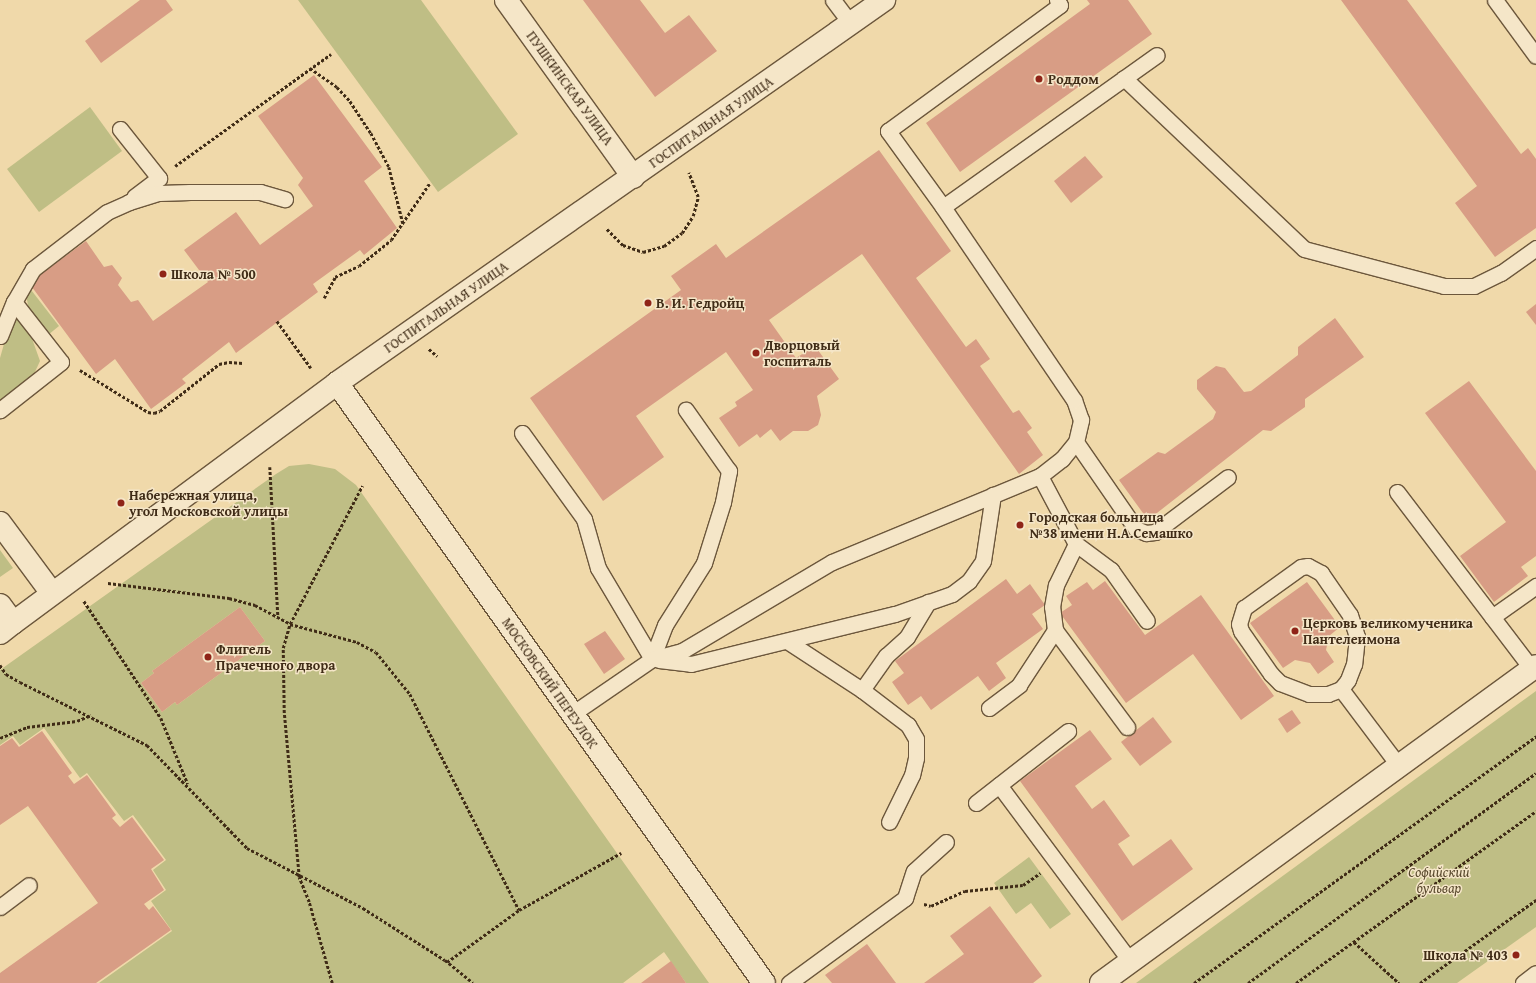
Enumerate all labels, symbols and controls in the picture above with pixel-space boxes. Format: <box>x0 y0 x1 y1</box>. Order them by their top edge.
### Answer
street label: ПУШКИНСКАЯ УЛИЦА <box>523 28 617 148</box>
place label: Роддом <box>1048 71 1099 87</box>
street label: ГОСПИТАЛЬНАЯ УЛИЦА <box>646 73 776 171</box>
marker: Роддом <box>1033 73 1045 85</box>
street label: ГОСПИТАЛЬНАЯ УЛИЦА <box>381 258 511 356</box>
place label: Школа № 500 <box>171 266 256 282</box>
marker: Школа № 500 <box>158 269 168 279</box>
place label: В. И. Гедройц <box>656 295 744 311</box>
marker: В. И. Гедройц <box>643 298 653 308</box>
place label: Дворцовый госпиталь <box>764 337 840 370</box>
marker: Дворцовый госпиталь <box>751 348 761 358</box>
place label: Набережная улица, угол Московской улицы <box>129 487 288 520</box>
marker: Набережная улица, угол Московской улицы <box>116 498 126 508</box>
place label: Городская больница №38 имени Н.А.Семашко <box>1029 509 1193 542</box>
marker: Городская больница №38 имени Н.А.Семашко <box>1014 519 1026 531</box>
street label: МОСКОВСКИЙ ПЕРЕУЛОК <box>499 614 601 752</box>
place label: Церковь великомученика Пантелеимона <box>1303 615 1473 648</box>
marker: Церковь великомученика Пантелеимона <box>1290 626 1300 636</box>
place label: Флигель Прачечного двора <box>216 641 335 674</box>
marker: Флигель Прачечного двора <box>203 652 213 662</box>
park label: Софийский бульвар <box>1408 864 1470 896</box>
place label: Школа № 403 <box>1423 947 1508 963</box>
marker: Школа № 403 <box>1511 950 1521 960</box>

